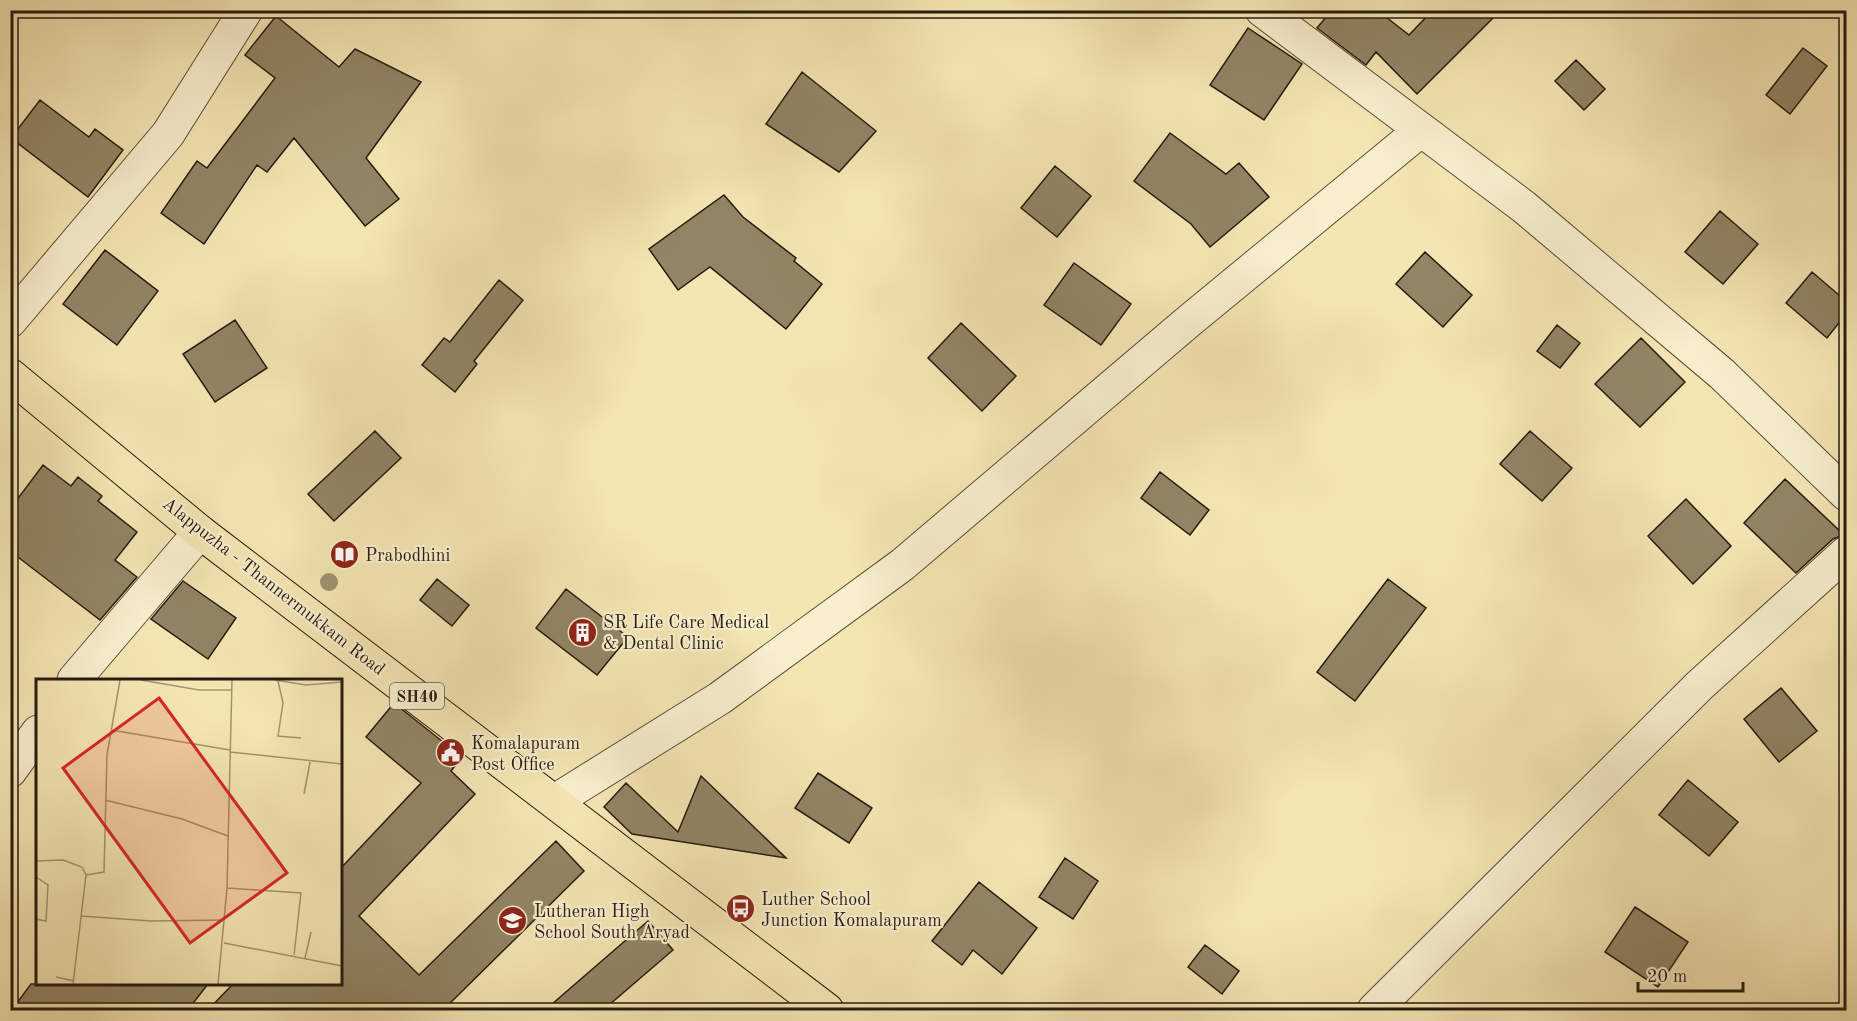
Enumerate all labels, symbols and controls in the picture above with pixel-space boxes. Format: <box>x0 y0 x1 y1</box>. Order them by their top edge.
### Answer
street label: Alappuzha - Thannermukkam Road <box>159 495 388 679</box>
library icon: Prabodhini <box>328 539 360 571</box>
place label: Prabodhini <box>365 547 450 565</box>
place label: SR Life Care Medical & Dental Clinic <box>603 614 769 653</box>
building icon: SR Life Care Medical & Dental Clinic <box>566 616 598 648</box>
inset map <box>36 679 342 985</box>
road number: SH40 <box>390 683 444 709</box>
place label: Komalapuram Post Office <box>471 735 580 774</box>
public building icon: Komalapuram Post Office <box>434 737 466 769</box>
place label: Luther School Junction Komalapuram <box>761 891 942 930</box>
bus stop icon: Luther School Junction Komalapuram <box>724 893 756 925</box>
place label: Lutheran High School South Aryad <box>534 903 690 942</box>
school or university icon: Lutheran High School South Aryad <box>497 905 529 937</box>
scale bar <box>1638 955 1743 993</box>
text: 20 m <box>1647 968 1687 986</box>

